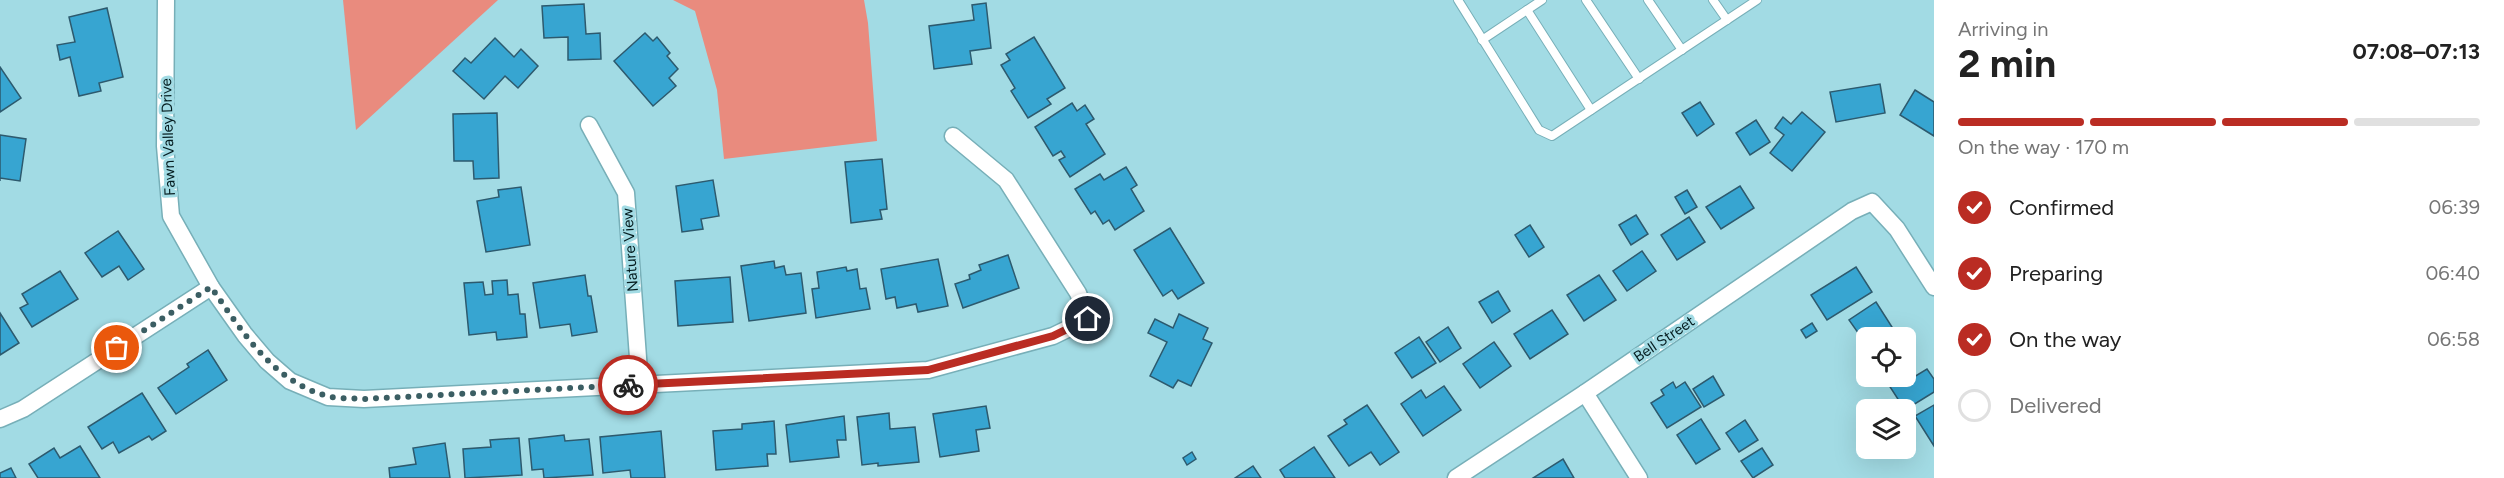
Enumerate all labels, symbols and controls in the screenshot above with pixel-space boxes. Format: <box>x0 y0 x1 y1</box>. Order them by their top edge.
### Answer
text: Arriving in <box>1958 17 2048 41</box>
text: 07:08–07:13 <box>2352 38 2480 65</box>
text: 2 min <box>1958 40 2056 87</box>
street label: Fawn Valley Drive <box>157 78 179 196</box>
text: On the way · 170 m <box>1958 135 2129 159</box>
icon: check <box>1958 191 1991 224</box>
text: Confirmed <box>2009 194 2114 221</box>
text: 06:39 <box>2429 195 2480 219</box>
street label: Nature View <box>618 207 642 292</box>
icon: check <box>1958 257 1991 290</box>
text: Preparing <box>2009 260 2103 287</box>
text: 06:40 <box>2426 261 2480 285</box>
pin <box>1062 293 1113 344</box>
icon: home <box>1071 302 1104 335</box>
street label: Bell Street <box>1630 312 1698 366</box>
pin <box>91 322 142 373</box>
icon: check <box>1958 323 1991 356</box>
text: On the way <box>2009 326 2121 353</box>
map controls <box>1856 327 1916 459</box>
button: locate <box>1856 327 1916 387</box>
text: 06:58 <box>2427 327 2480 351</box>
icon: bag <box>100 331 133 364</box>
courier <box>598 355 658 415</box>
icon: bike <box>612 369 645 402</box>
text: Delivered <box>2009 392 2102 419</box>
button: layers <box>1856 399 1916 459</box>

